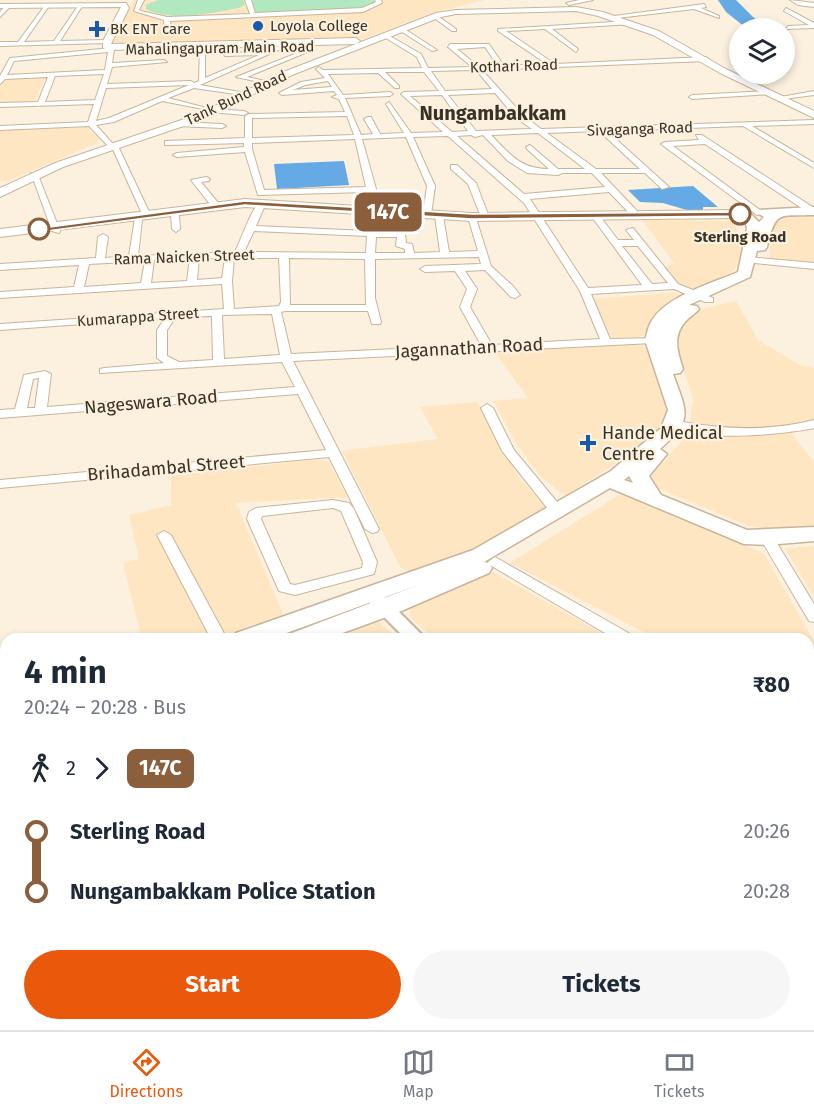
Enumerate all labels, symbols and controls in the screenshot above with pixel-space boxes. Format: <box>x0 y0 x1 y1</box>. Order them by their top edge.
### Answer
place label: Loyola College <box>270 17 368 35</box>
map controls <box>729 18 795 84</box>
button: layers <box>729 18 795 84</box>
marker: Loyola College <box>251 19 265 33</box>
marker: BK ENT care <box>88 20 106 38</box>
place label: BK ENT care <box>110 20 191 38</box>
street label: Mahalingapuram Main Road <box>125 37 315 59</box>
street label: Kothari Road <box>470 55 558 77</box>
street label: Tank Bund Road <box>182 67 290 129</box>
district label: Nungambakkam <box>420 101 567 125</box>
street label: Sivaganga Road <box>587 118 693 140</box>
line badge: 147C <box>346 192 430 232</box>
text: 147C <box>367 199 409 225</box>
marker: Sterling Road <box>729 203 751 225</box>
unlabelled marker <box>28 218 50 240</box>
place label: Sterling Road <box>694 228 786 246</box>
street label: Rama Naicken Street <box>113 246 255 268</box>
street label: Kumarappa Street <box>76 304 200 330</box>
street label: Jagannathan Road <box>394 333 544 363</box>
street label: Nageswara Road <box>83 385 219 419</box>
place label: Hande Medical Centre <box>602 422 723 465</box>
marker: Hande Medical Centre <box>579 434 597 452</box>
street label: Brihadambal Street <box>86 450 246 486</box>
text: 4 min <box>24 652 107 692</box>
text: ₹80 <box>753 671 790 698</box>
text: 20:24 – 20:28 · Bus <box>24 695 186 719</box>
icon: walk <box>24 752 57 785</box>
icon: forward <box>85 752 118 785</box>
text: 147C <box>139 755 182 781</box>
text: 2 <box>66 756 76 780</box>
text: Sterling Road <box>70 818 206 845</box>
text: 20:26 <box>744 819 790 843</box>
text: Nungambakkam Police Station <box>70 878 376 905</box>
text: 20:28 <box>743 879 790 903</box>
button: Start <box>24 950 401 1019</box>
button: Tickets <box>413 950 790 1019</box>
tab: Directions <box>110 1046 183 1101</box>
tab: Map <box>402 1046 435 1101</box>
tab: Tickets <box>654 1046 704 1101</box>

